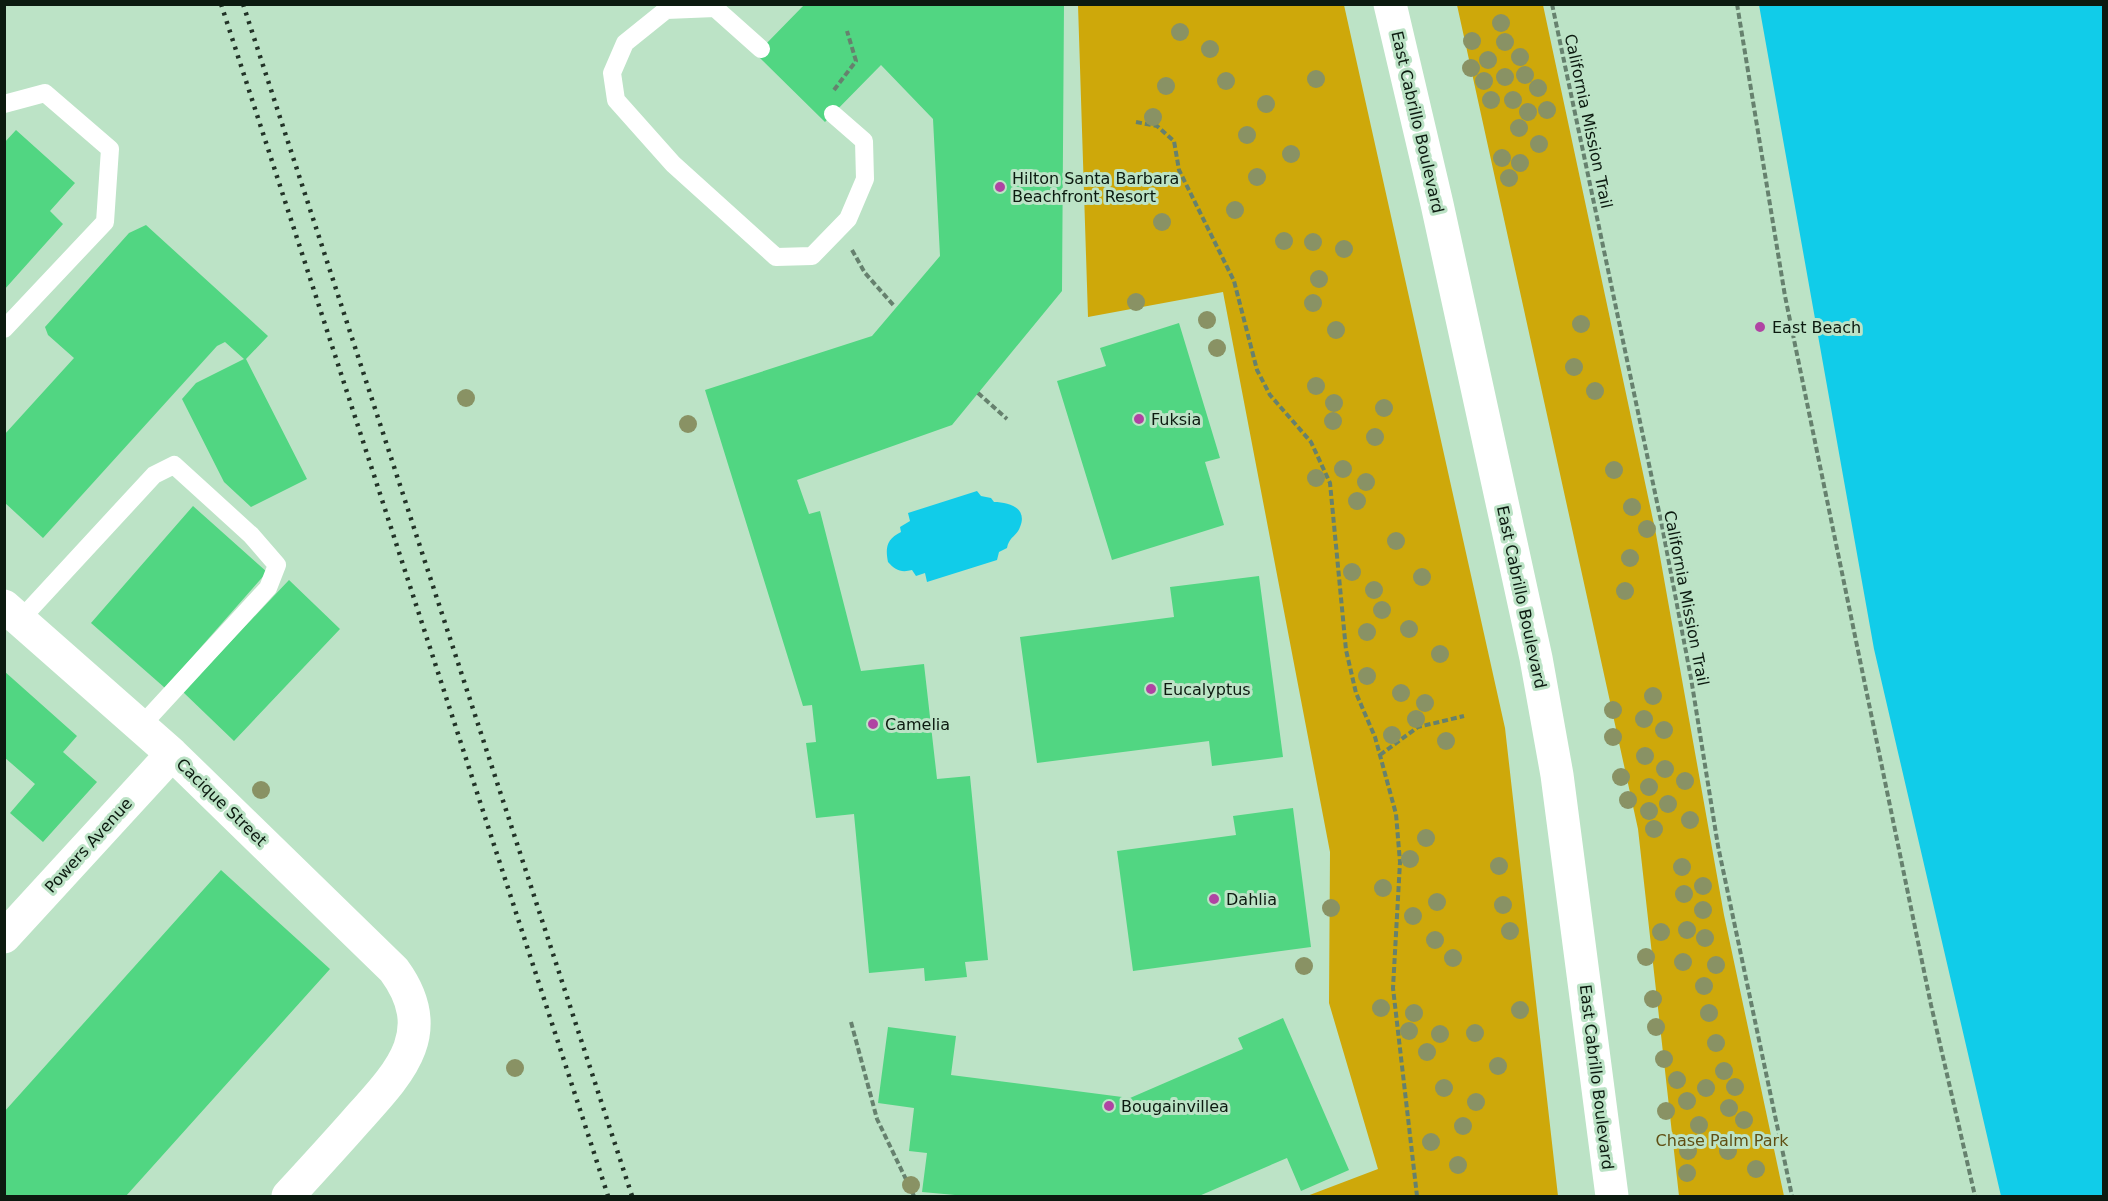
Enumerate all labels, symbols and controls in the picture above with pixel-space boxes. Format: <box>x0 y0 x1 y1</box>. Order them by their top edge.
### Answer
street label: East Cabrillo Boulevard <box>1387 29 1448 215</box>
street label: California Mission Trail <box>1561 32 1616 210</box>
place label: Hilton Santa Barbara Beachfront Resort <box>1012 169 1179 206</box>
marker: Hilton Santa Barbara Beachfront Resort <box>993 180 1007 194</box>
place label: East Beach <box>1772 318 1861 337</box>
marker: East Beach <box>1753 320 1767 334</box>
place label: Fuksia <box>1151 410 1201 429</box>
marker: Fuksia <box>1132 412 1146 426</box>
street label: East Cabrillo Boulevard <box>1493 504 1550 690</box>
street label: California Mission Trail <box>1660 509 1713 687</box>
place label: Eucalyptus <box>1163 680 1251 699</box>
marker: Eucalyptus <box>1144 682 1158 696</box>
place label: Camelia <box>885 715 950 734</box>
marker: Camelia <box>866 717 880 731</box>
street label: Cacique Street <box>173 755 271 850</box>
street label: Powers Avenue <box>41 794 136 897</box>
place label: Dahlia <box>1226 890 1277 909</box>
marker: Dahlia <box>1207 892 1221 906</box>
street label: East Cabrillo Boulevard <box>1576 983 1617 1171</box>
place label: Bougainvillea <box>1121 1097 1229 1116</box>
marker: Bougainvillea <box>1102 1099 1116 1113</box>
park label: Chase Palm Park <box>1656 1131 1789 1150</box>

